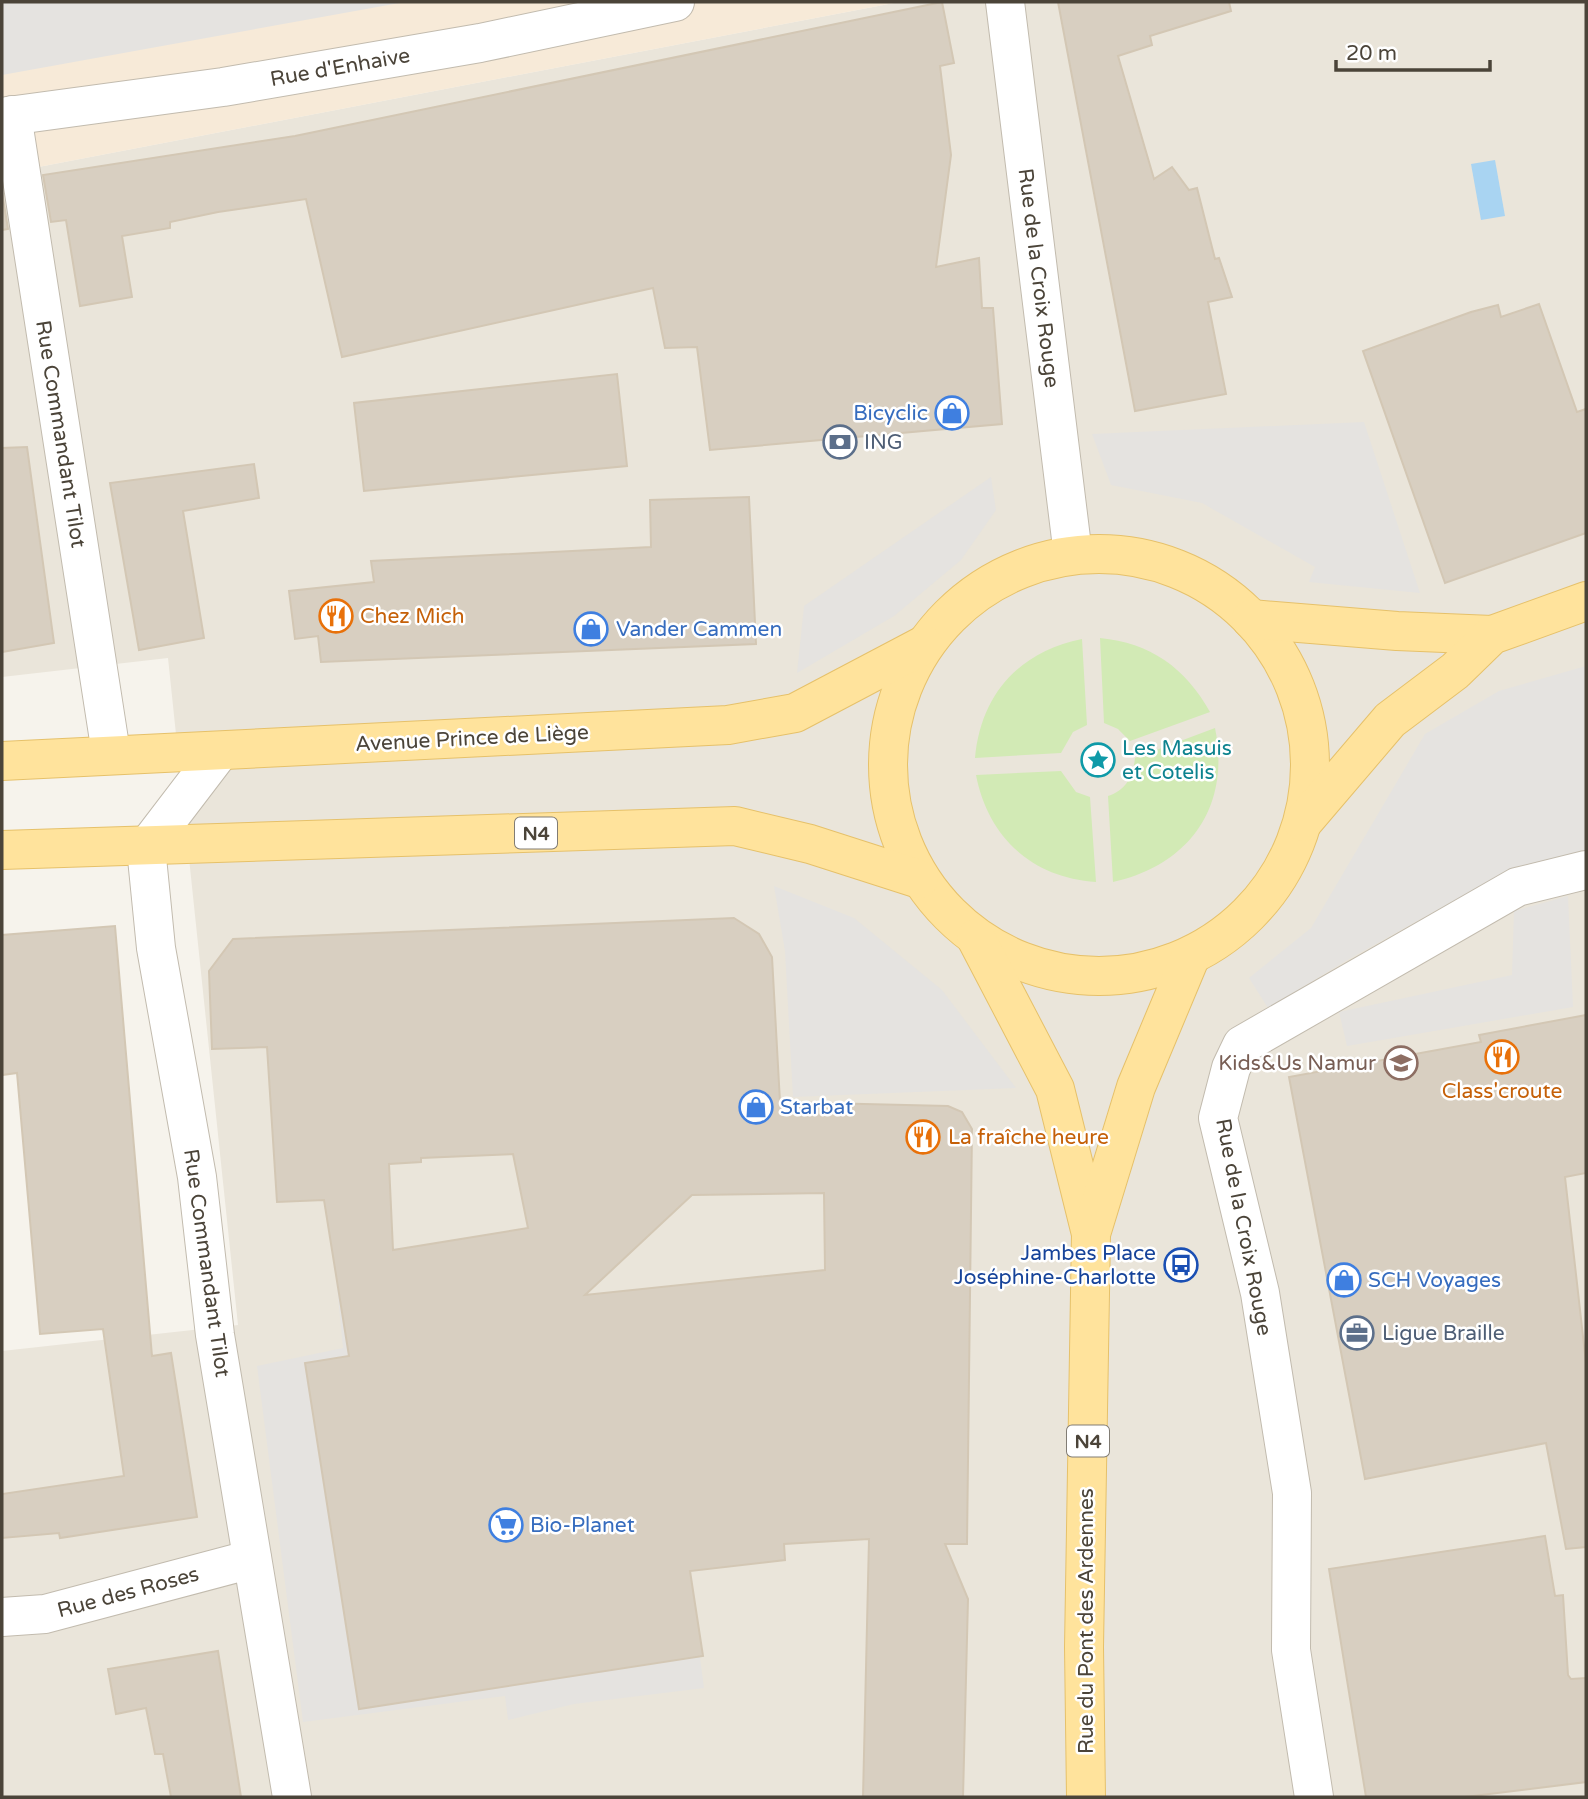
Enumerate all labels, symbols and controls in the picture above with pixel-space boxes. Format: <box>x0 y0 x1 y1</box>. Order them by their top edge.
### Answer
scale bar <box>1336 28 1490 72</box>
text: 20 m <box>1346 41 1397 66</box>
street label: Rue d'Enhaive <box>268 43 412 92</box>
street label: Rue de la Croix Rouge <box>1013 167 1064 389</box>
street label: Rue Commandant Tilot <box>30 319 91 550</box>
shop icon: Bicyclic <box>933 394 971 432</box>
place label: Bicyclic <box>853 401 928 426</box>
bank icon: ING <box>821 423 859 461</box>
place label: ING <box>864 430 903 455</box>
restaurant icon: Chez Mich <box>317 597 355 635</box>
place label: Chez Mich <box>360 604 464 629</box>
shop icon: Vander Cammen <box>572 610 610 648</box>
place label: Vander Cammen <box>616 617 782 642</box>
street label: Avenue Prince de Liège <box>355 720 590 757</box>
place label: Les Masuis et Cotelis <box>1122 736 1232 785</box>
place icon: Les Masuis et Cotelis <box>1079 741 1117 779</box>
road number: N4 <box>515 818 557 848</box>
restaurant icon: Class'croute <box>1483 1038 1521 1076</box>
school or university icon: Kids&Us Namur <box>1382 1044 1420 1082</box>
place label: Kids&Us Namur <box>1218 1051 1376 1076</box>
place label: Class'croute <box>1442 1079 1562 1104</box>
shop icon: Starbat <box>737 1088 775 1126</box>
place label: Starbat <box>780 1095 853 1120</box>
street label: Rue de la Croix Rouge <box>1210 1116 1277 1338</box>
restaurant icon: La fraîche heure <box>904 1118 942 1156</box>
place label: La fraîche heure <box>948 1125 1109 1150</box>
street label: Rue Commandant Tilot <box>178 1147 235 1379</box>
place label: Jambes Place Joséphine-Charlotte <box>954 1241 1156 1290</box>
bus stop icon: Jambes Place Joséphine-Charlotte <box>1162 1246 1200 1284</box>
shop icon: SCH Voyages <box>1325 1261 1363 1299</box>
place label: SCH Voyages <box>1368 1268 1501 1293</box>
office icon: Ligue Braille <box>1338 1314 1376 1352</box>
place label: Ligue Braille <box>1382 1321 1505 1346</box>
road number: N4 <box>1067 1426 1109 1456</box>
street label: Rue du Pont des Ardennes <box>1074 1488 1099 1754</box>
supermarket icon: Bio-Planet <box>487 1506 525 1544</box>
place label: Bio-Planet <box>530 1513 635 1538</box>
street label: Rue des Roses <box>55 1562 202 1623</box>

